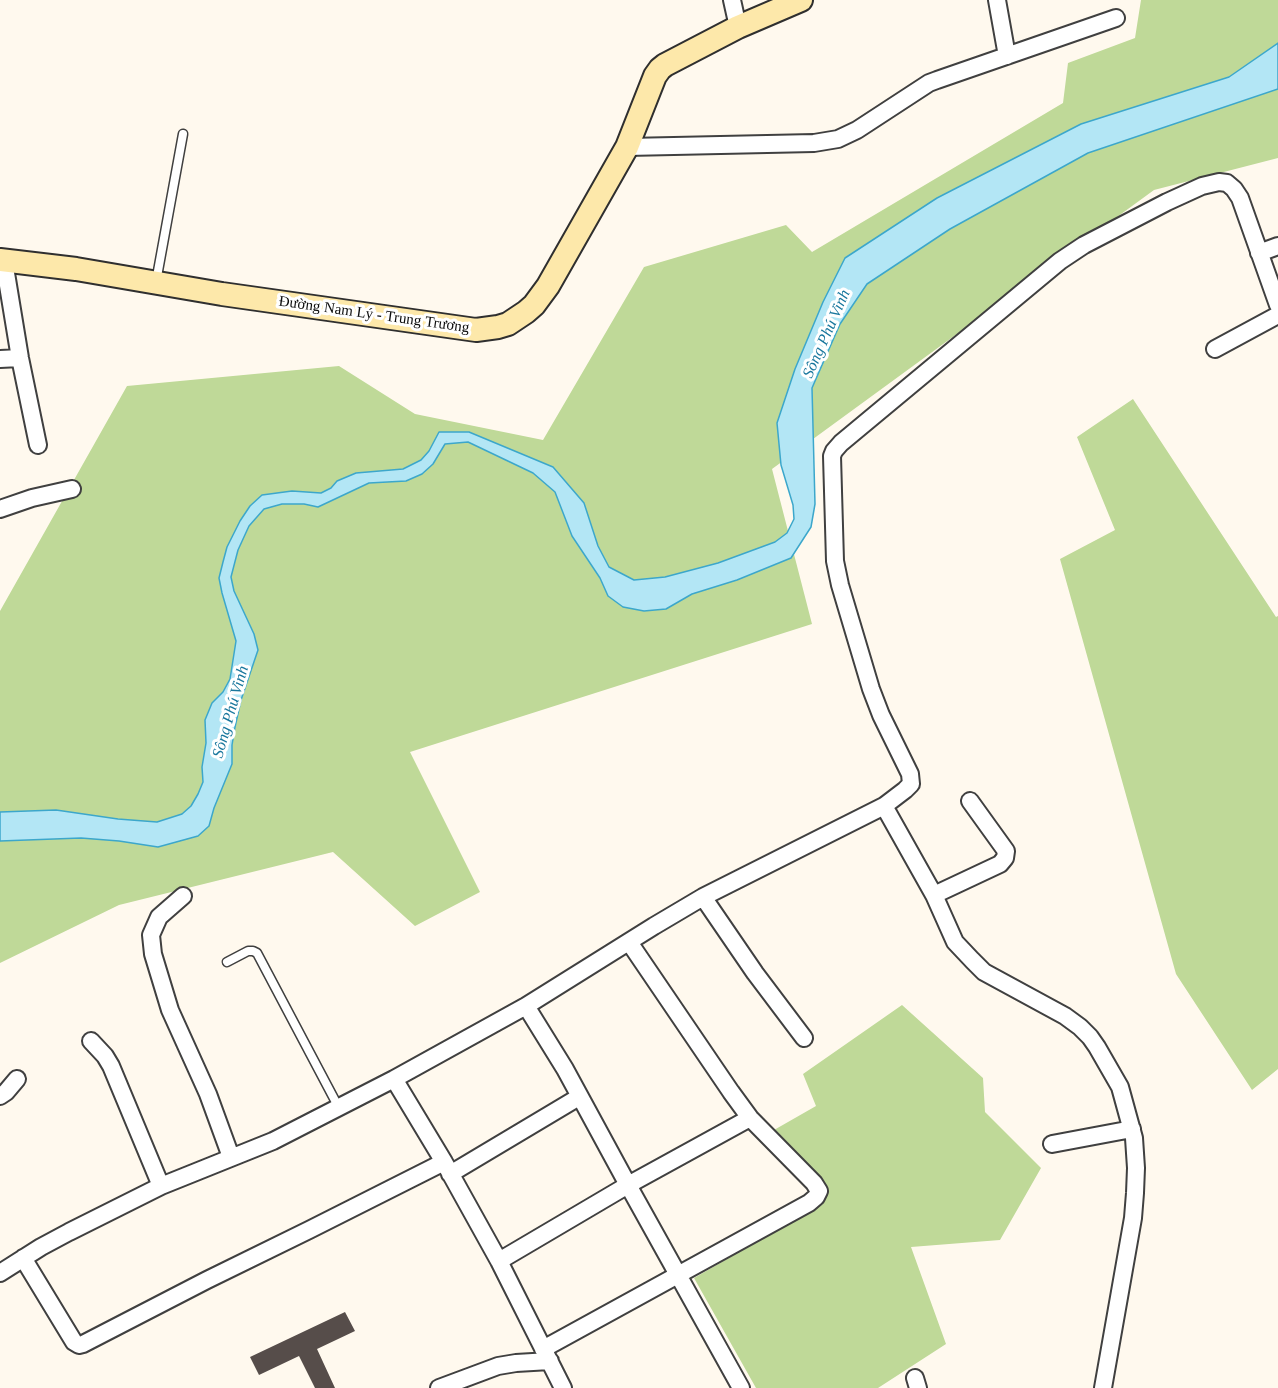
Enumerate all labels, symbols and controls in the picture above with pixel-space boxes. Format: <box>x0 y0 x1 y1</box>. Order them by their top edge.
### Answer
water label: Sông Phú Vinh <box>799 287 855 381</box>
street label: Đường Nam Lý - Trung Trương <box>278 293 470 337</box>
water label: Sông Phú Vinh <box>209 664 253 760</box>

